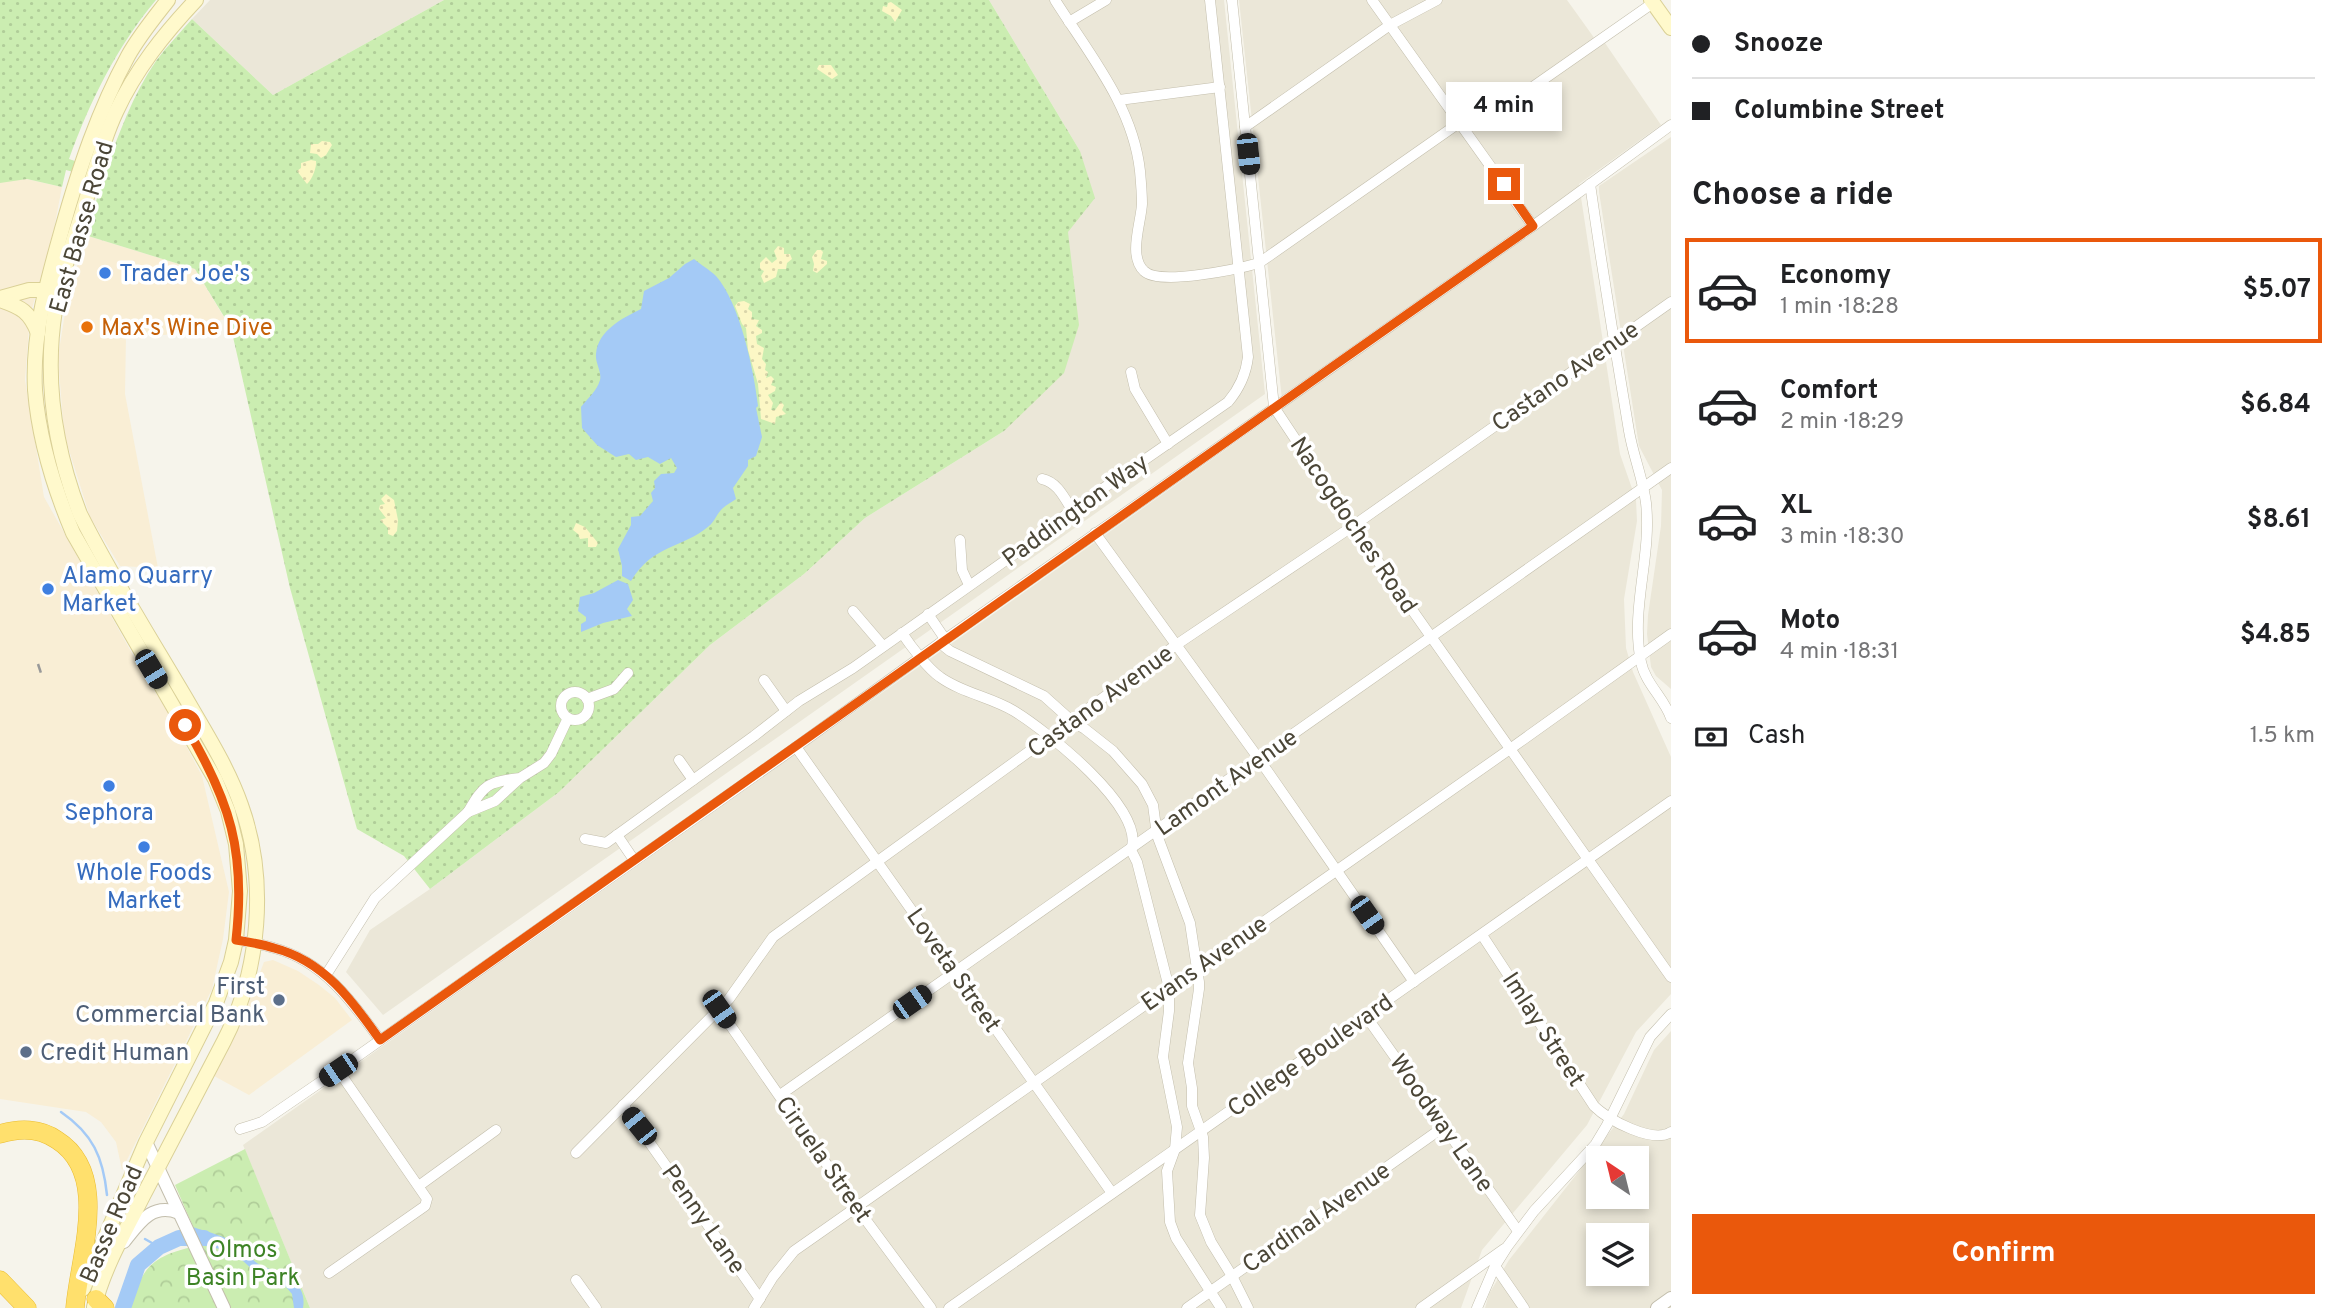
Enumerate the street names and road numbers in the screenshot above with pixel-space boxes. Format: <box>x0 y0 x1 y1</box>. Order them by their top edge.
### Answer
street label: East Basse Road <box>44 138 122 317</box>
street label: Castano Avenue <box>1487 316 1646 440</box>
street label: Nacogdoches Road <box>1282 432 1423 620</box>
street label: Paddington Way <box>997 448 1155 575</box>
street label: Castano Avenue <box>1022 640 1180 766</box>
street label: Lamont Avenue <box>1150 723 1304 844</box>
street label: Loveta Street <box>899 903 1006 1039</box>
street label: Evans Avenue <box>1136 910 1274 1019</box>
street label: Imlay Street <box>1494 967 1590 1093</box>
street label: College Boulevard <box>1222 988 1400 1125</box>
street label: Woodway Lane <box>1382 1049 1499 1199</box>
street label: Ciruela Street <box>768 1091 877 1229</box>
street label: Cardinal Avenue <box>1237 1156 1397 1281</box>
street label: Penny Lane <box>654 1159 751 1281</box>
street label: Basse Road <box>75 1161 151 1288</box>

